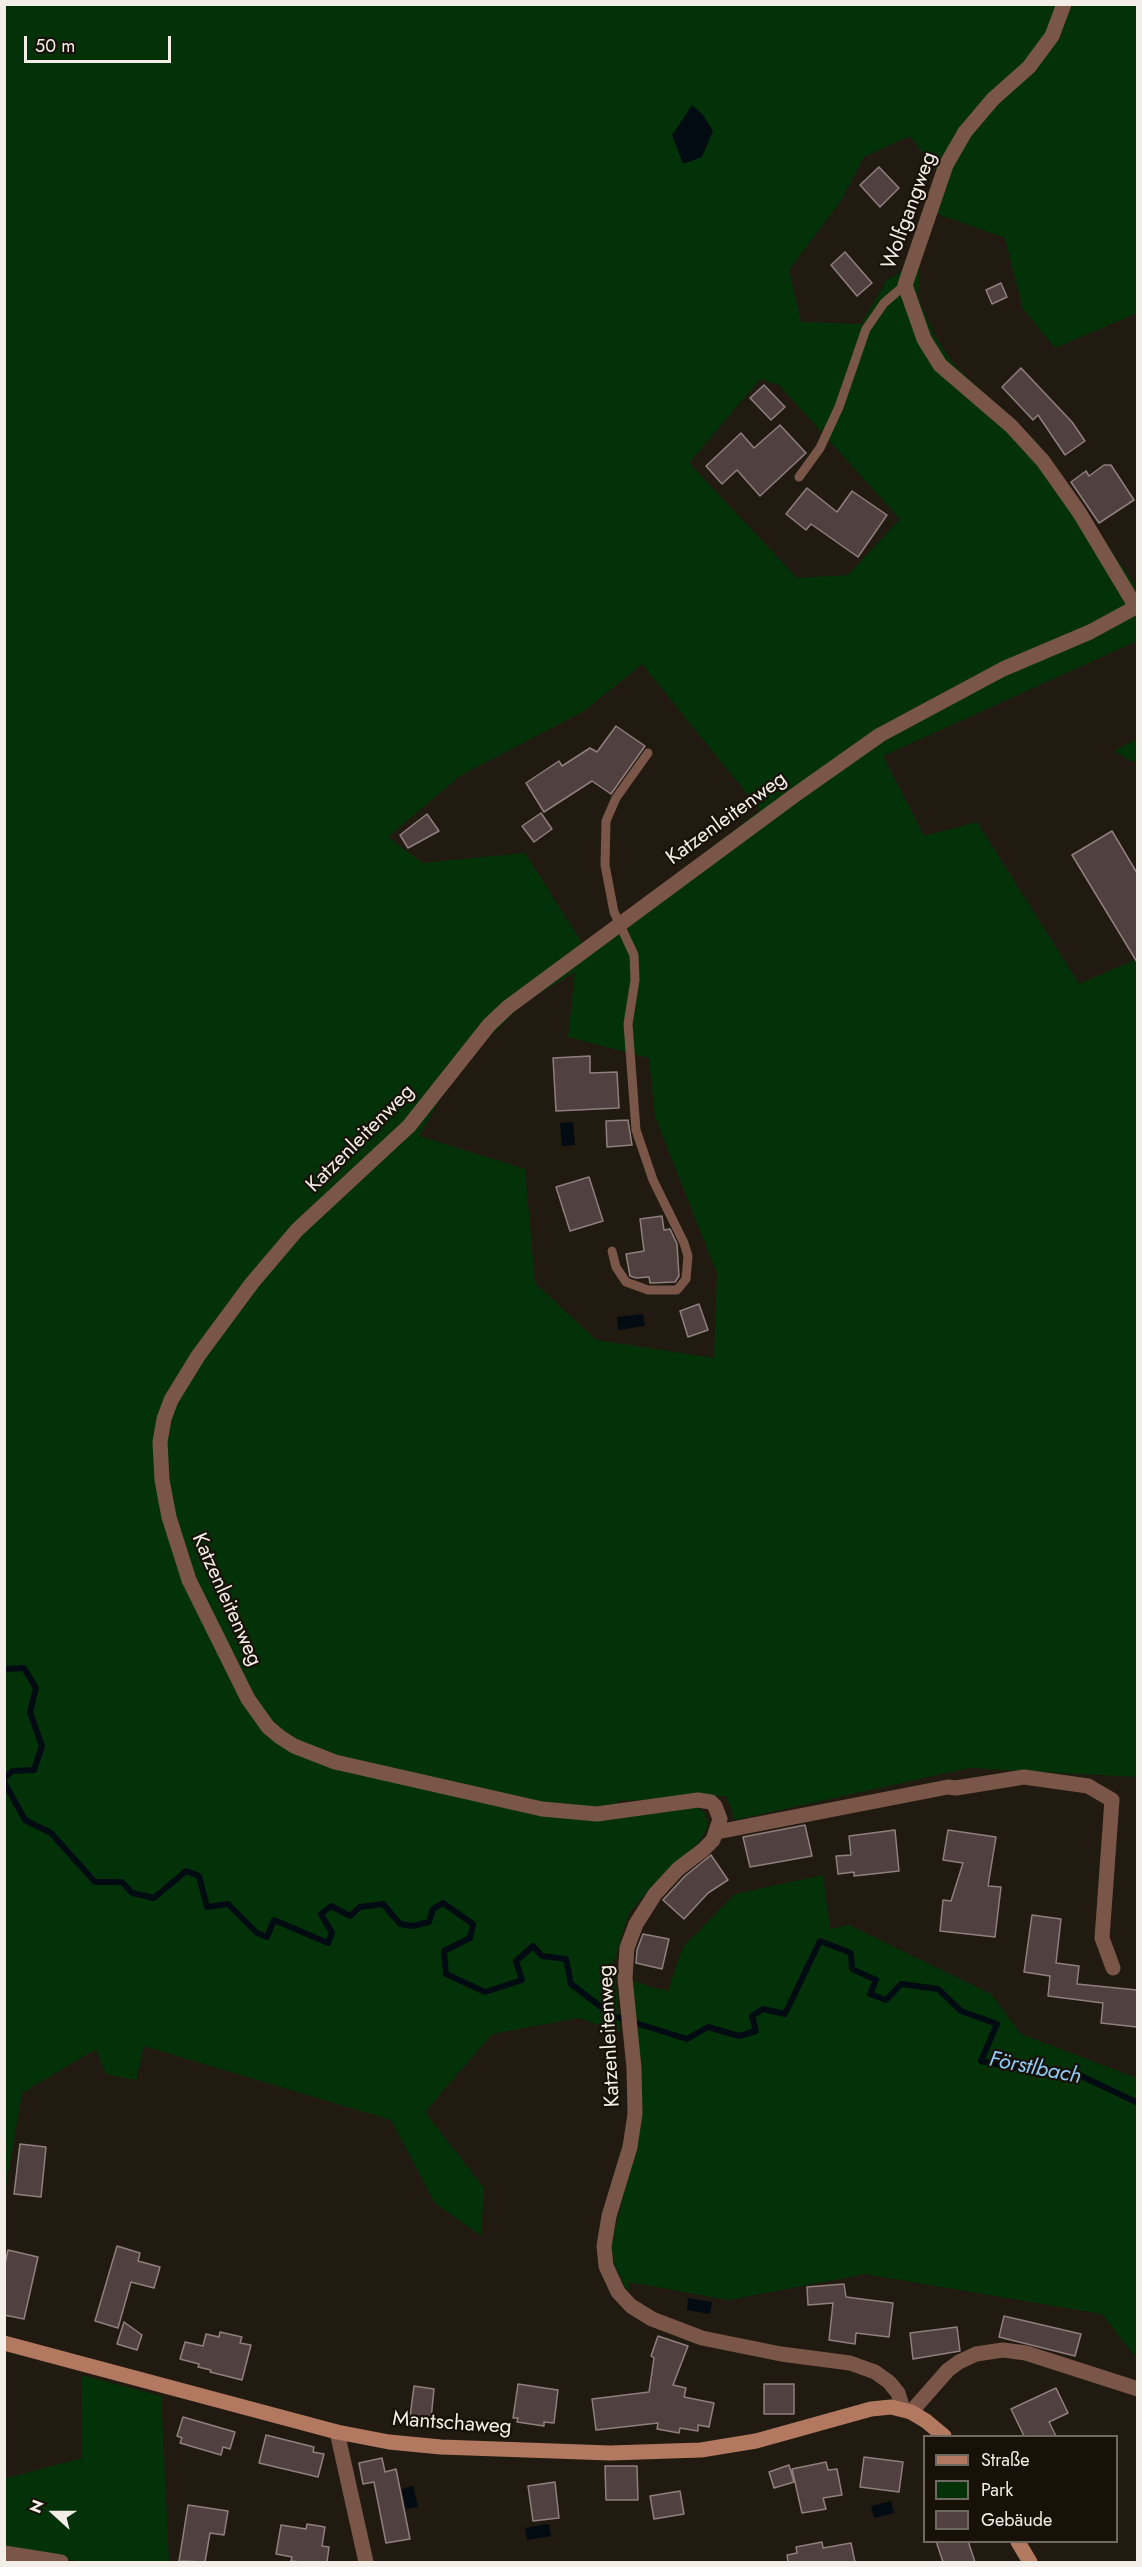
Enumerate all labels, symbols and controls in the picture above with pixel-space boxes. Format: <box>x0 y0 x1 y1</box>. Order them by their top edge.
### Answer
scale bar <box>27 24 174 62</box>
text: 50 m <box>35 33 75 59</box>
street label: Wolfgangweg <box>877 149 943 273</box>
street label: Katzenleitenweg <box>662 767 792 871</box>
street label: Katzenleitenweg <box>302 1080 420 1198</box>
street label: Katzenleitenweg <box>185 1530 267 1670</box>
street label: Katzenleitenweg <box>594 1964 626 2108</box>
water label: Förstlbach <box>987 2047 1083 2091</box>
street label: Mantschaweg <box>392 2407 512 2441</box>
legend <box>923 2435 1118 2543</box>
text: Straße <box>981 2447 1029 2473</box>
text: Park <box>981 2477 1013 2503</box>
north arrow <box>24 2483 84 2543</box>
text: N <box>24 2496 50 2516</box>
text: Gebäude <box>981 2507 1052 2533</box>

